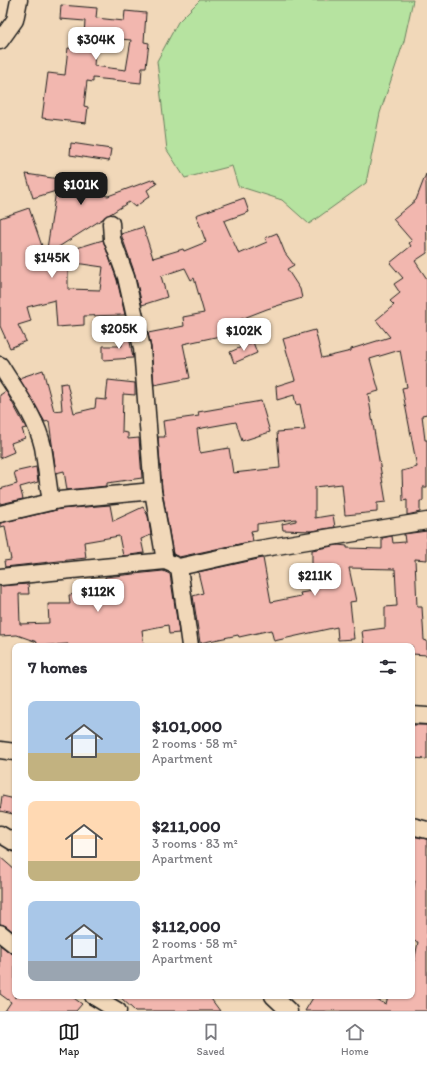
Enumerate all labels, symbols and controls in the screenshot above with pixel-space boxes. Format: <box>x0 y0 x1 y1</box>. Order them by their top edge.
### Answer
pin: $304K <box>68 27 124 61</box>
text: $304K <box>77 32 115 47</box>
pin: $101K <box>53 172 109 206</box>
text: $101K <box>64 177 98 192</box>
pin: $145K <box>24 245 80 279</box>
text: $145K <box>34 250 70 265</box>
pin: $205K <box>91 316 147 350</box>
pin: $102K <box>216 318 272 352</box>
text: $205K <box>101 321 137 336</box>
text: $102K <box>226 323 262 338</box>
pin: $211K <box>287 563 343 597</box>
text: $211K <box>298 568 332 583</box>
pin: $112K <box>70 579 126 613</box>
text: $112K <box>81 584 115 599</box>
icon: filters <box>377 656 399 678</box>
text: 7 homes <box>28 657 88 677</box>
text: $101,000 <box>152 716 222 736</box>
icon: home <box>60 717 108 765</box>
text: 2 rooms · 58 m² <box>152 736 237 751</box>
text: Apartment <box>152 751 213 766</box>
text: $211,000 <box>152 816 221 836</box>
icon: home <box>60 817 108 865</box>
text: 3 rooms · 83 m² <box>152 836 238 851</box>
text: Apartment <box>152 851 213 866</box>
text: $112,000 <box>152 916 221 936</box>
icon: home <box>60 917 108 965</box>
text: 2 rooms · 58 m² <box>152 936 237 951</box>
text: Apartment <box>152 951 213 966</box>
tab: Map <box>58 1021 80 1058</box>
tab: Saved <box>197 1021 225 1058</box>
tab: Home <box>341 1021 369 1058</box>

